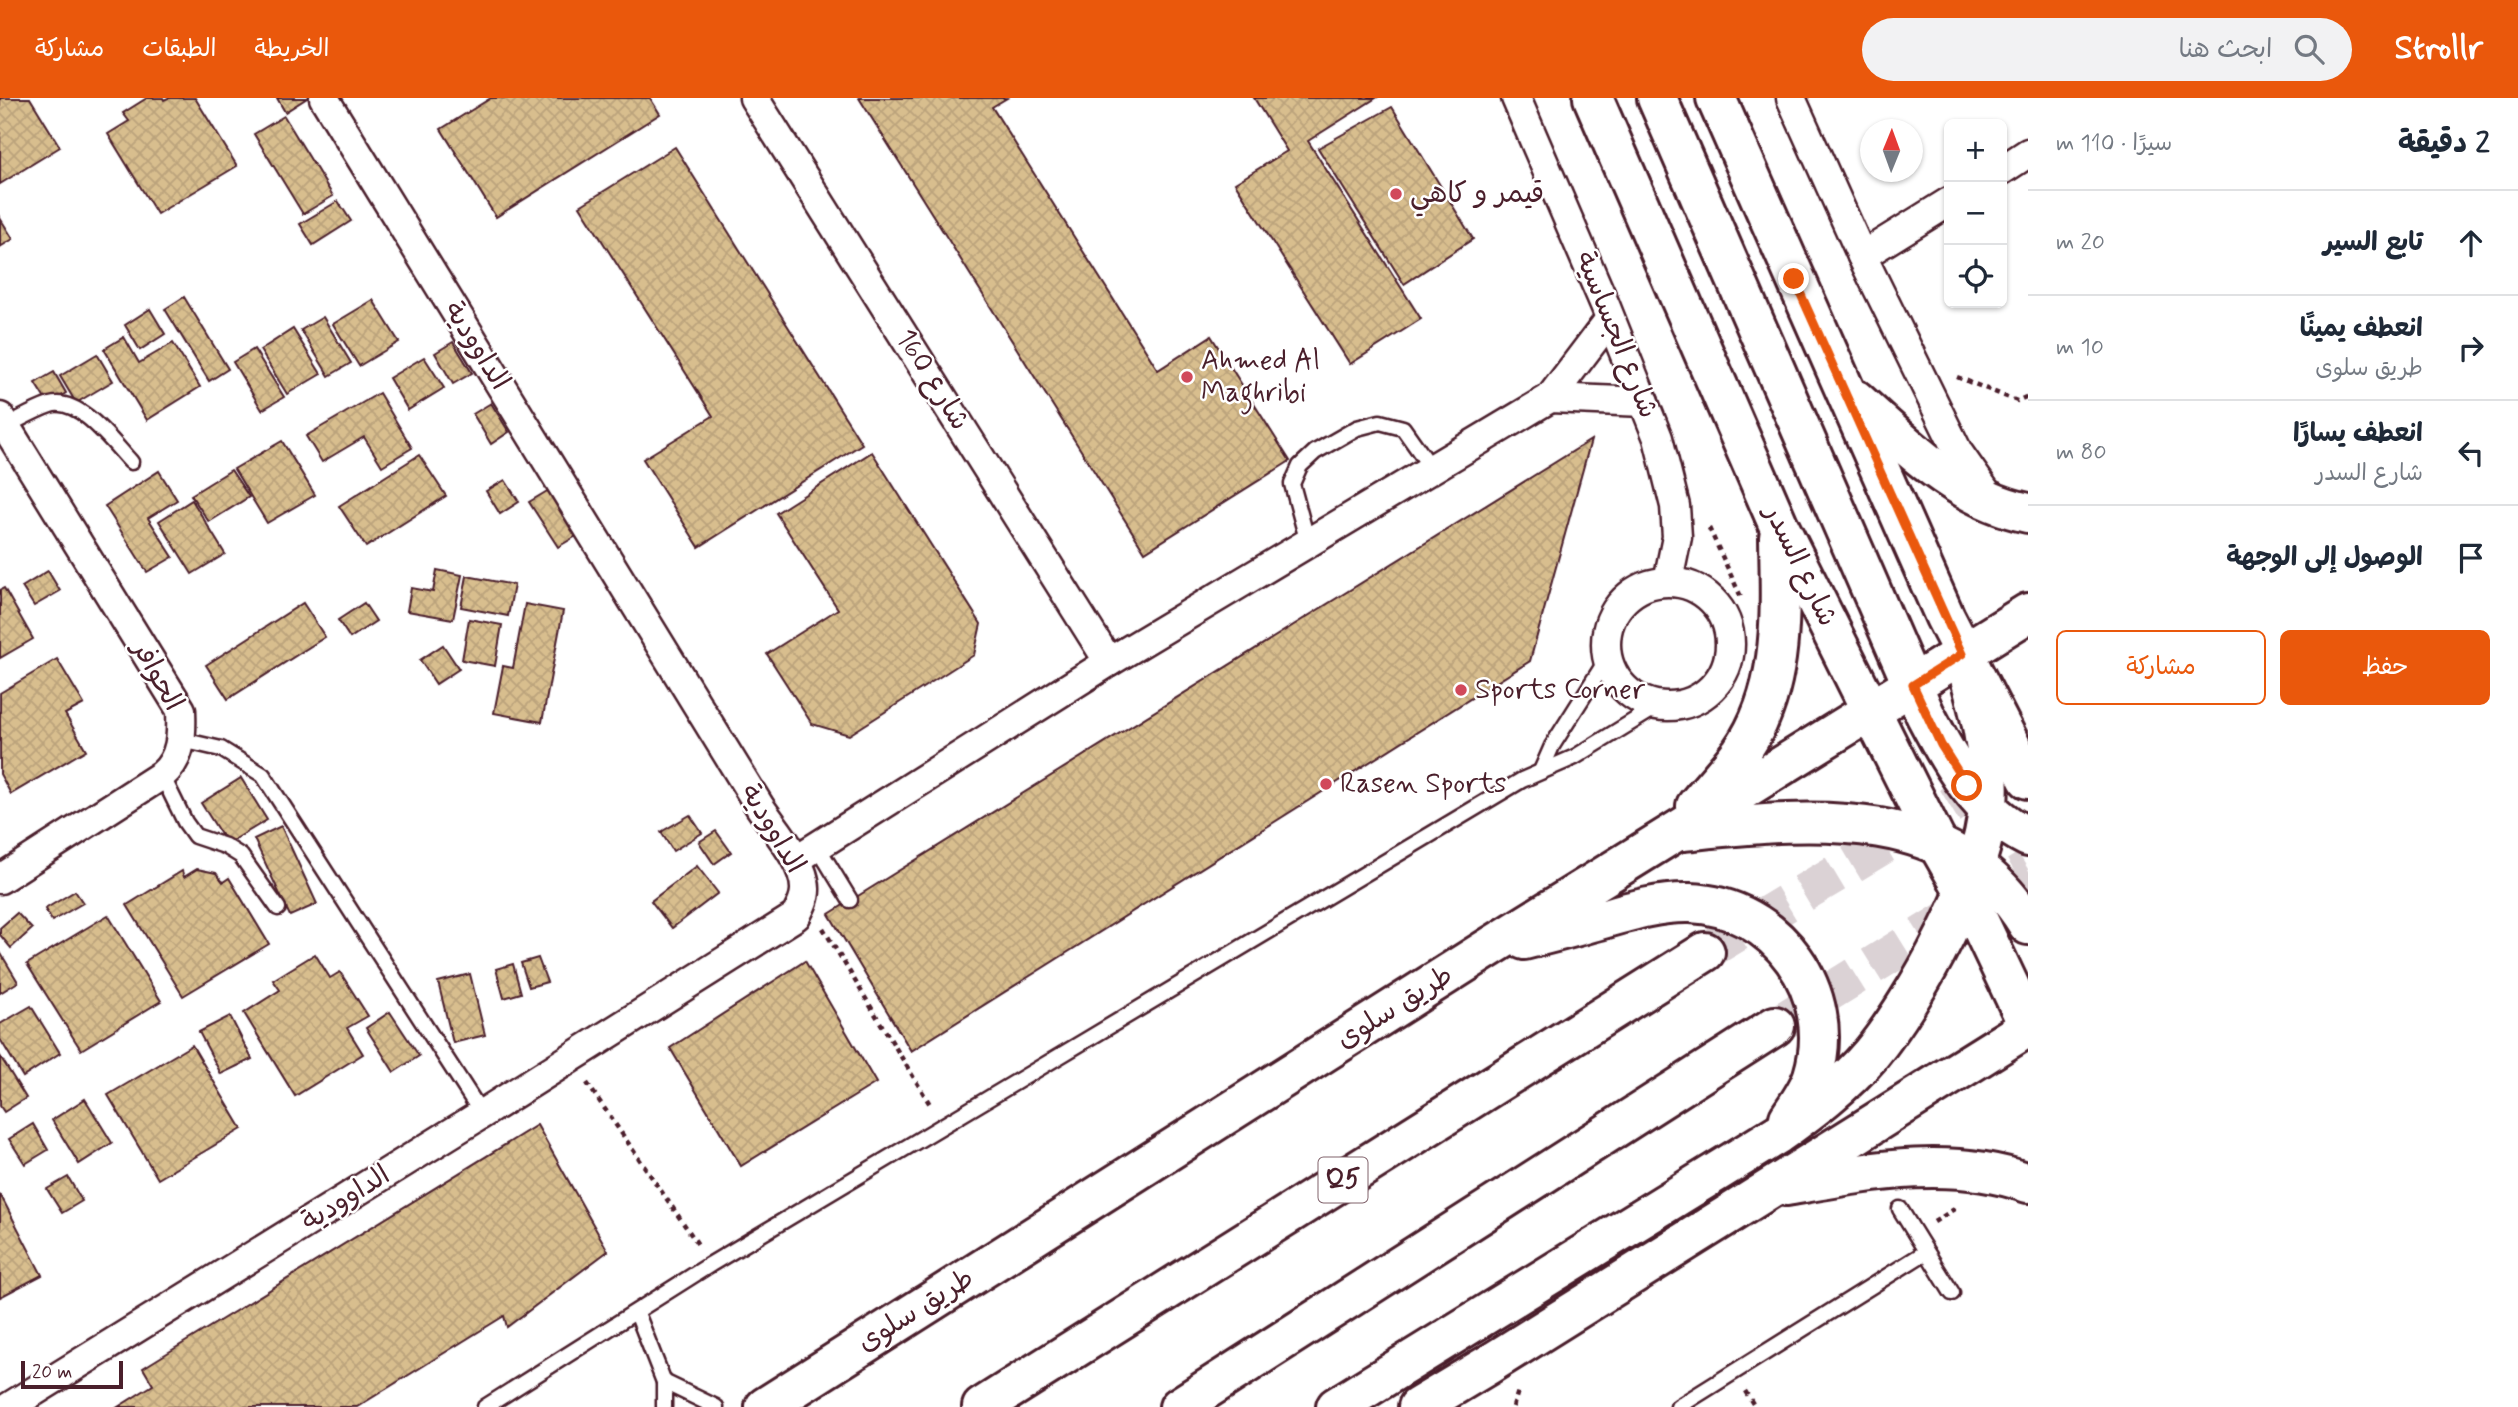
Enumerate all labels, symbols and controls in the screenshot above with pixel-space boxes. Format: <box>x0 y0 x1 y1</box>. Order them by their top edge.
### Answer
search box <box>1862 18 2352 81</box>
text: Strollr <box>2394 27 2483 71</box>
icon: search <box>2290 30 2328 68</box>
text: ابحث هنا <box>2178 33 2272 67</box>
text: مشاركة <box>35 34 104 65</box>
text: الطبقات <box>142 34 217 65</box>
text: الخريطة <box>255 34 329 65</box>
north arrow <box>1860 119 1923 182</box>
map controls <box>1944 119 2007 308</box>
button: + <box>1944 119 2007 182</box>
text: 2 دقيقة <box>2398 124 2490 163</box>
text: سيرًا · 110 m <box>2056 129 2172 159</box>
place label: قيمر و كاهي <box>1410 176 1544 217</box>
button: − <box>1944 182 2007 245</box>
marker: قيمر و كاهي <box>1388 186 1404 202</box>
icon: ahead <box>2452 224 2490 262</box>
text: تابع السير <box>2323 226 2423 260</box>
text: 20 m <box>2056 228 2105 258</box>
button: locate <box>1944 245 2007 308</box>
street label: شارع الجساسية <box>1566 246 1666 424</box>
route end <box>1778 263 1809 294</box>
street label: الداوودية <box>434 295 518 397</box>
text: انعطف يمينًا <box>2300 312 2423 346</box>
street label: شارع 160 <box>886 322 978 438</box>
icon: right <box>2452 329 2490 367</box>
text: 10 m <box>2056 333 2104 363</box>
place label: Ahmed Al Maghribi <box>1201 343 1320 415</box>
text: طريق سلوى <box>2315 354 2423 384</box>
marker: Ahmed Al Maghribi <box>1179 369 1195 385</box>
text: انعطف يسارًا <box>2293 417 2423 451</box>
icon: left <box>2452 434 2490 472</box>
text: 80 m <box>2056 438 2107 468</box>
text: شارع السدر <box>2316 459 2423 489</box>
street label: شارع السدر <box>1754 497 1845 633</box>
icon: arrive <box>2452 539 2490 577</box>
text: الوصول إلى الوجهة <box>2226 541 2423 575</box>
button: مشاركة <box>2056 630 2266 705</box>
button: حفظ <box>2280 630 2490 705</box>
street label: الحوافر <box>122 632 191 718</box>
place label: Sports Corner <box>1475 672 1646 709</box>
marker: Sports Corner <box>1453 682 1469 698</box>
place label: Rasen Sports <box>1340 766 1507 803</box>
route start <box>1951 770 1982 801</box>
marker: Rasen Sports <box>1318 776 1334 792</box>
street label: الداوودية <box>731 777 813 881</box>
street label: طريق سلوى <box>1330 958 1460 1058</box>
street label: الداوودية <box>295 1157 397 1241</box>
road number: Q5 <box>1318 1158 1368 1203</box>
street label: طريق سلوى <box>851 1261 981 1361</box>
scale bar <box>21 1358 122 1390</box>
text: 20 m <box>32 1360 72 1385</box>

